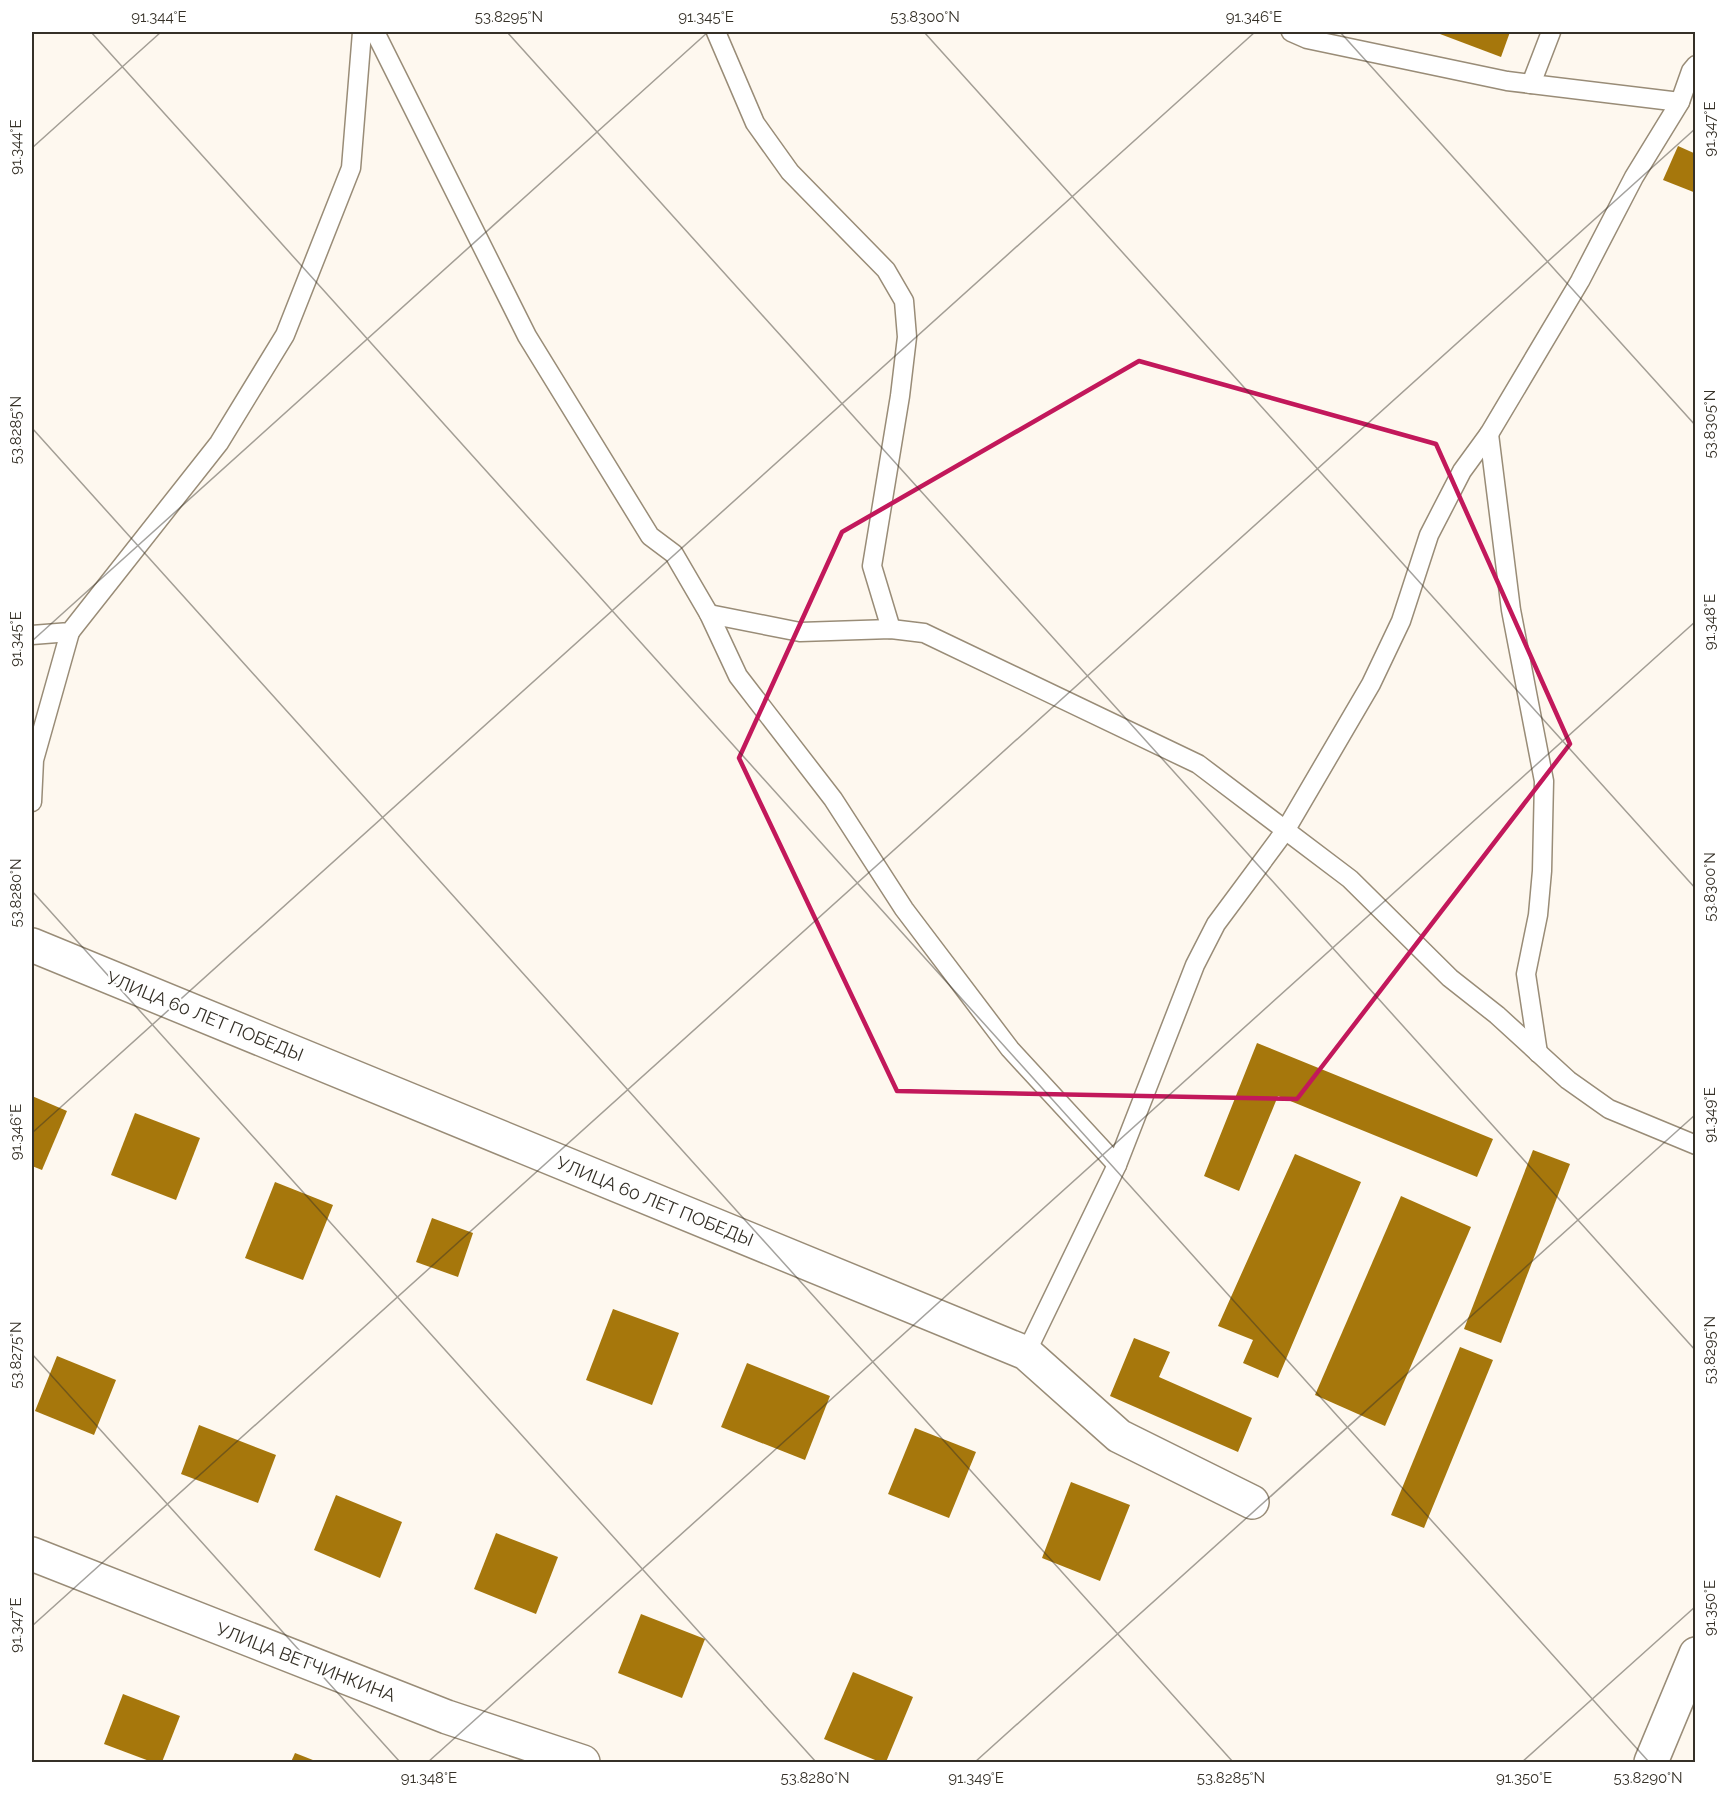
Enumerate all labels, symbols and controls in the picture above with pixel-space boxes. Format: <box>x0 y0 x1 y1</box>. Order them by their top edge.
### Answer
text: 91.344°E <box>131 8 187 26</box>
text: 53.8295°N <box>475 8 543 26</box>
text: 91.345°E <box>678 8 734 26</box>
text: 53.8300°N <box>890 8 960 26</box>
text: 91.346°E <box>1226 8 1282 26</box>
text: 91.347°E <box>1701 101 1719 157</box>
text: 91.344°E <box>7 119 25 175</box>
text: 53.8305°N <box>1701 390 1719 458</box>
text: 53.8285°N <box>7 396 25 464</box>
text: 91.348°E <box>1701 594 1719 650</box>
text: 91.345°E <box>7 611 25 667</box>
text: 53.8300°N <box>1701 852 1719 922</box>
text: 53.8280°N <box>7 858 25 928</box>
street label: УЛИЦА 60 ЛЕТ ПОБЕДЫ <box>103 967 307 1065</box>
text: 91.349°E <box>1701 1087 1719 1143</box>
text: 91.346°E <box>7 1104 25 1160</box>
street label: УЛИЦА 60 ЛЕТ ПОБЕДЫ <box>553 1152 757 1250</box>
text: 53.8295°N <box>1701 1316 1719 1384</box>
text: 53.8275°N <box>7 1321 25 1389</box>
text: 91.350°E <box>1701 1580 1719 1636</box>
text: 91.347°E <box>7 1597 25 1653</box>
street label: УЛИЦА ВЕТЧИНКИНА <box>213 1618 399 1706</box>
text: 91.348°E <box>401 1769 457 1787</box>
text: 53.8280°N <box>780 1769 850 1787</box>
text: 91.349°E <box>948 1769 1004 1787</box>
text: 53.8285°N <box>1197 1769 1265 1787</box>
text: 91.350°E <box>1496 1769 1552 1787</box>
text: 53.8290°N <box>1614 1769 1682 1787</box>

